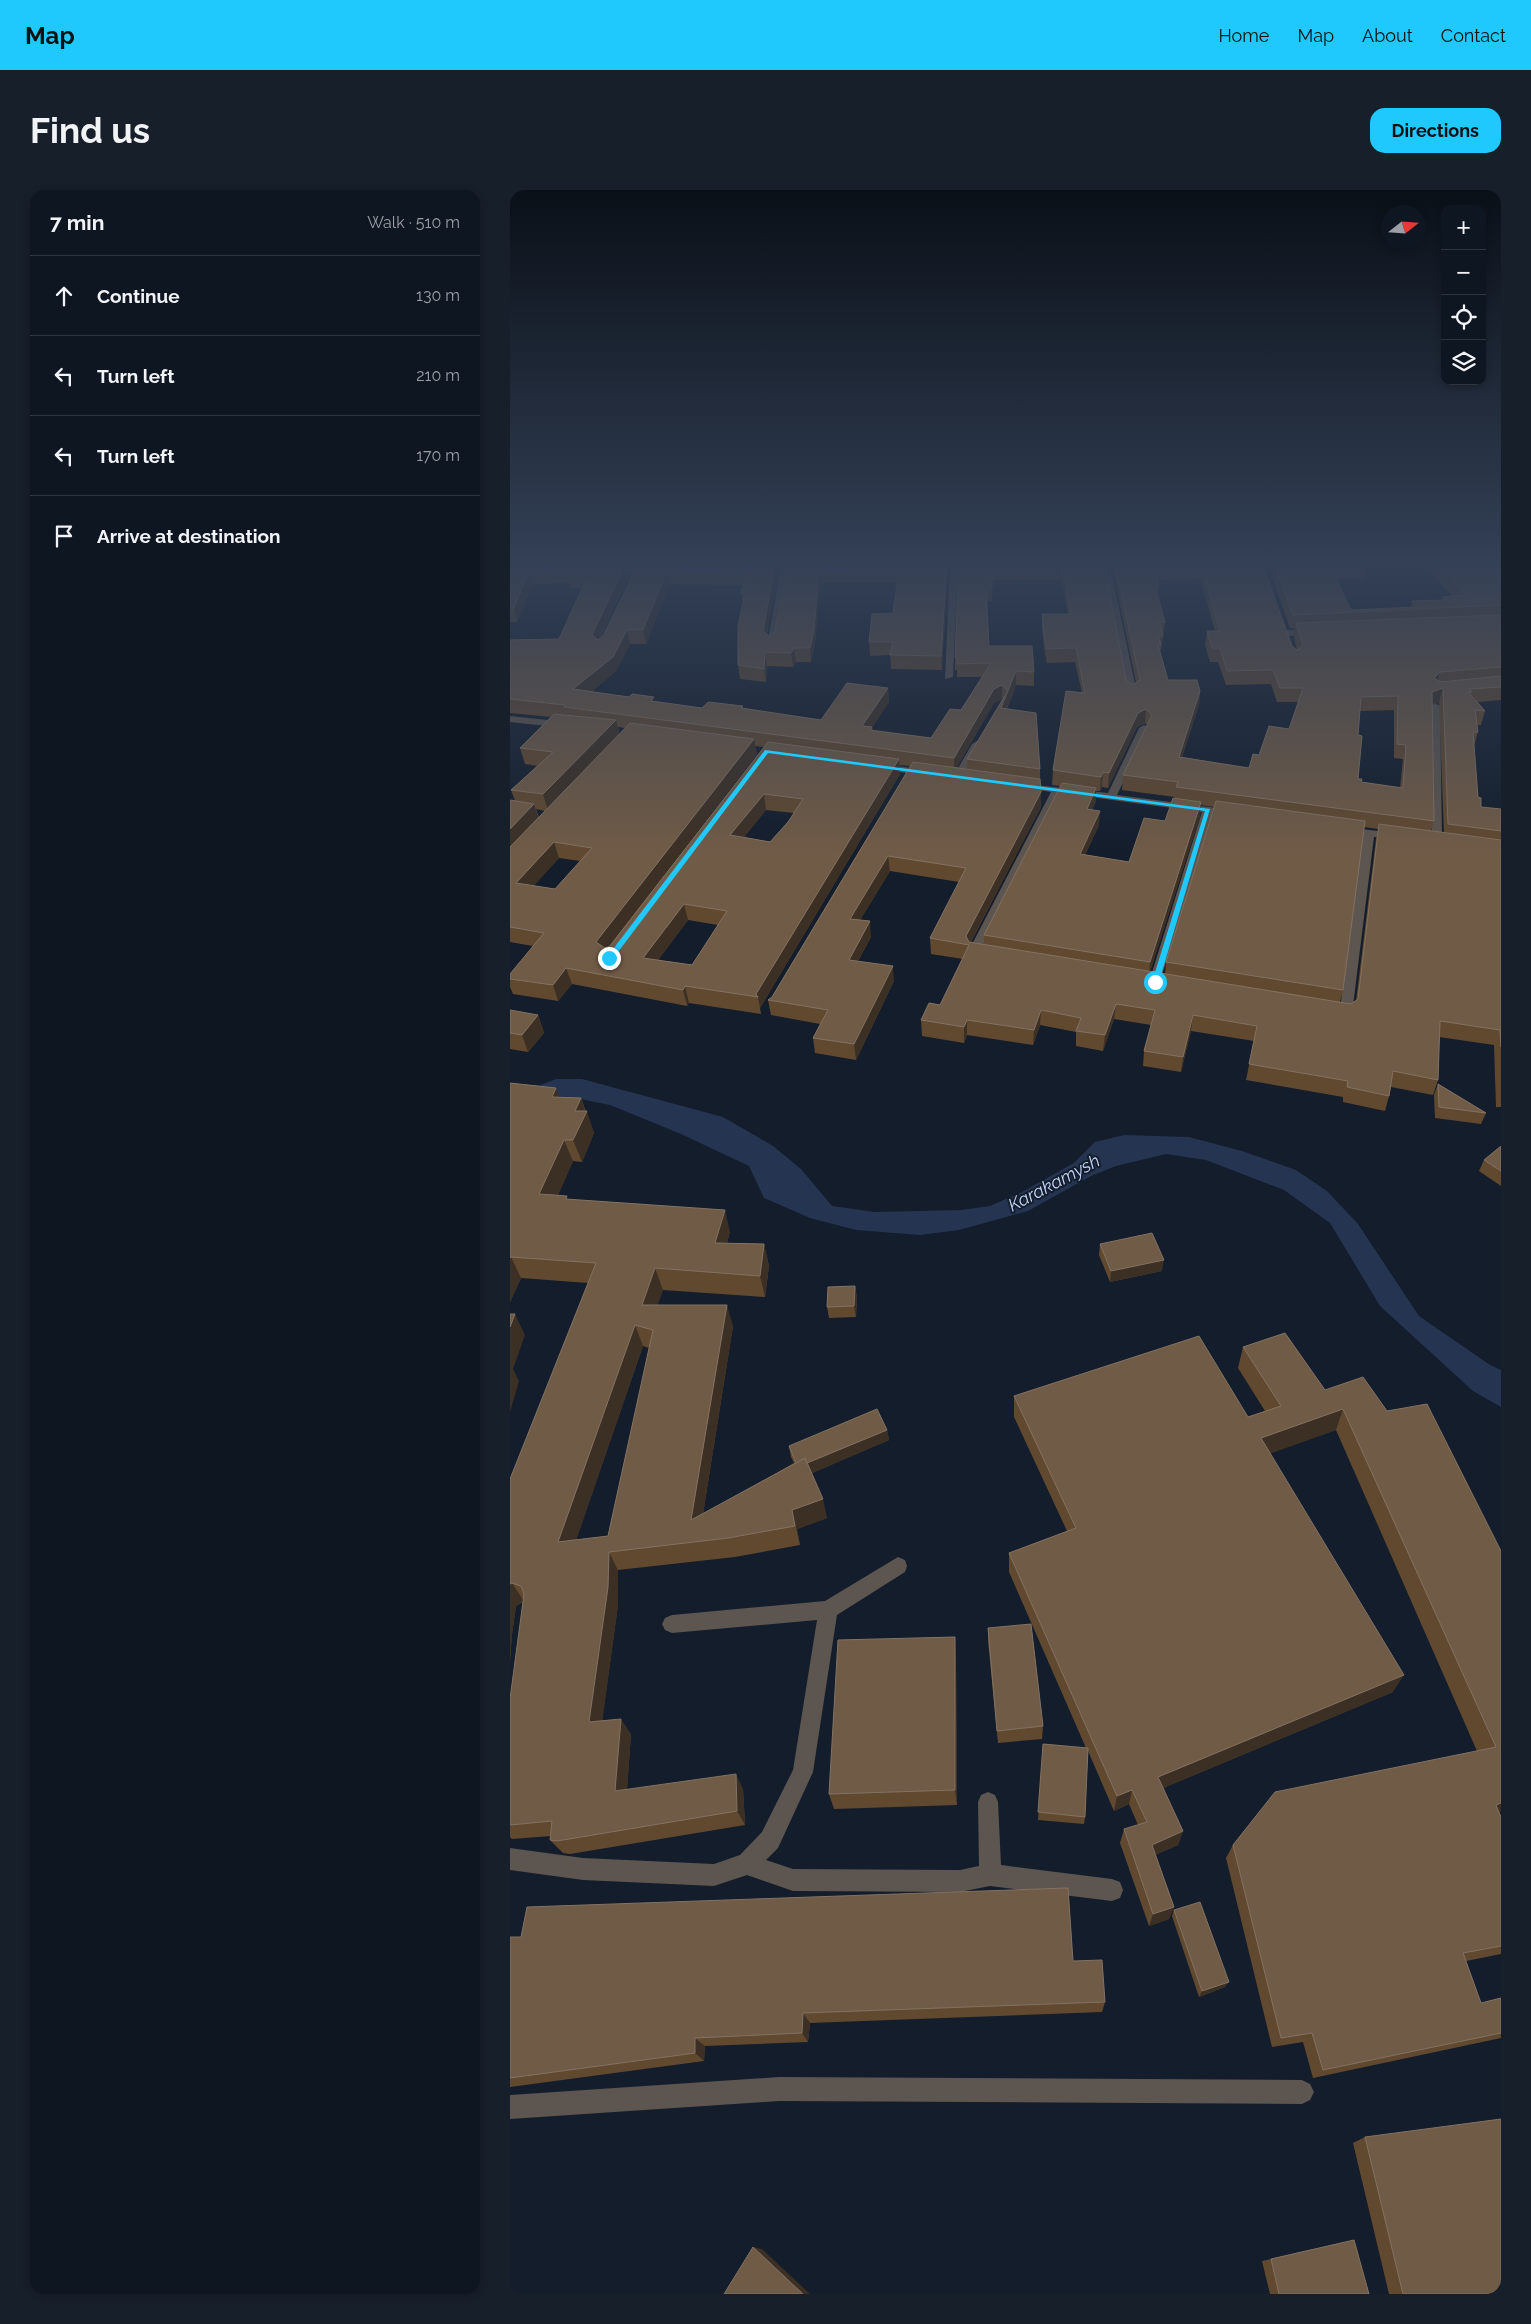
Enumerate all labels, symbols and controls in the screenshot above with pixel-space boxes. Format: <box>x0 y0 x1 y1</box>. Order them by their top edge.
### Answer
text: Map <box>25 21 75 50</box>
text: Home <box>1218 25 1269 46</box>
text: Map <box>1297 25 1334 46</box>
text: About <box>1362 25 1413 46</box>
text: Contact <box>1441 25 1506 46</box>
button: Directions <box>1370 108 1501 153</box>
text: Find us <box>30 110 150 151</box>
north arrow <box>1381 205 1426 250</box>
map controls <box>1441 205 1486 385</box>
button: + <box>1441 205 1486 250</box>
text: 7 min <box>50 210 104 235</box>
text: Walk · 510 m <box>367 213 460 232</box>
button: − <box>1441 250 1486 295</box>
icon: ahead <box>50 282 78 310</box>
text: Continue <box>97 285 180 307</box>
text: 130 m <box>416 286 460 305</box>
button: locate <box>1441 295 1486 340</box>
button: layers <box>1441 340 1486 385</box>
icon: left <box>50 362 78 390</box>
text: Turn left <box>97 365 174 387</box>
text: 210 m <box>416 366 460 385</box>
icon: left <box>50 442 78 470</box>
text: Turn left <box>97 445 174 467</box>
text: 170 m <box>416 446 460 465</box>
icon: arrive <box>50 522 78 550</box>
text: Arrive at destination <box>97 525 281 547</box>
route end <box>598 947 621 970</box>
route start <box>1144 971 1167 994</box>
water label: Karakamysh <box>1004 1150 1103 1216</box>

